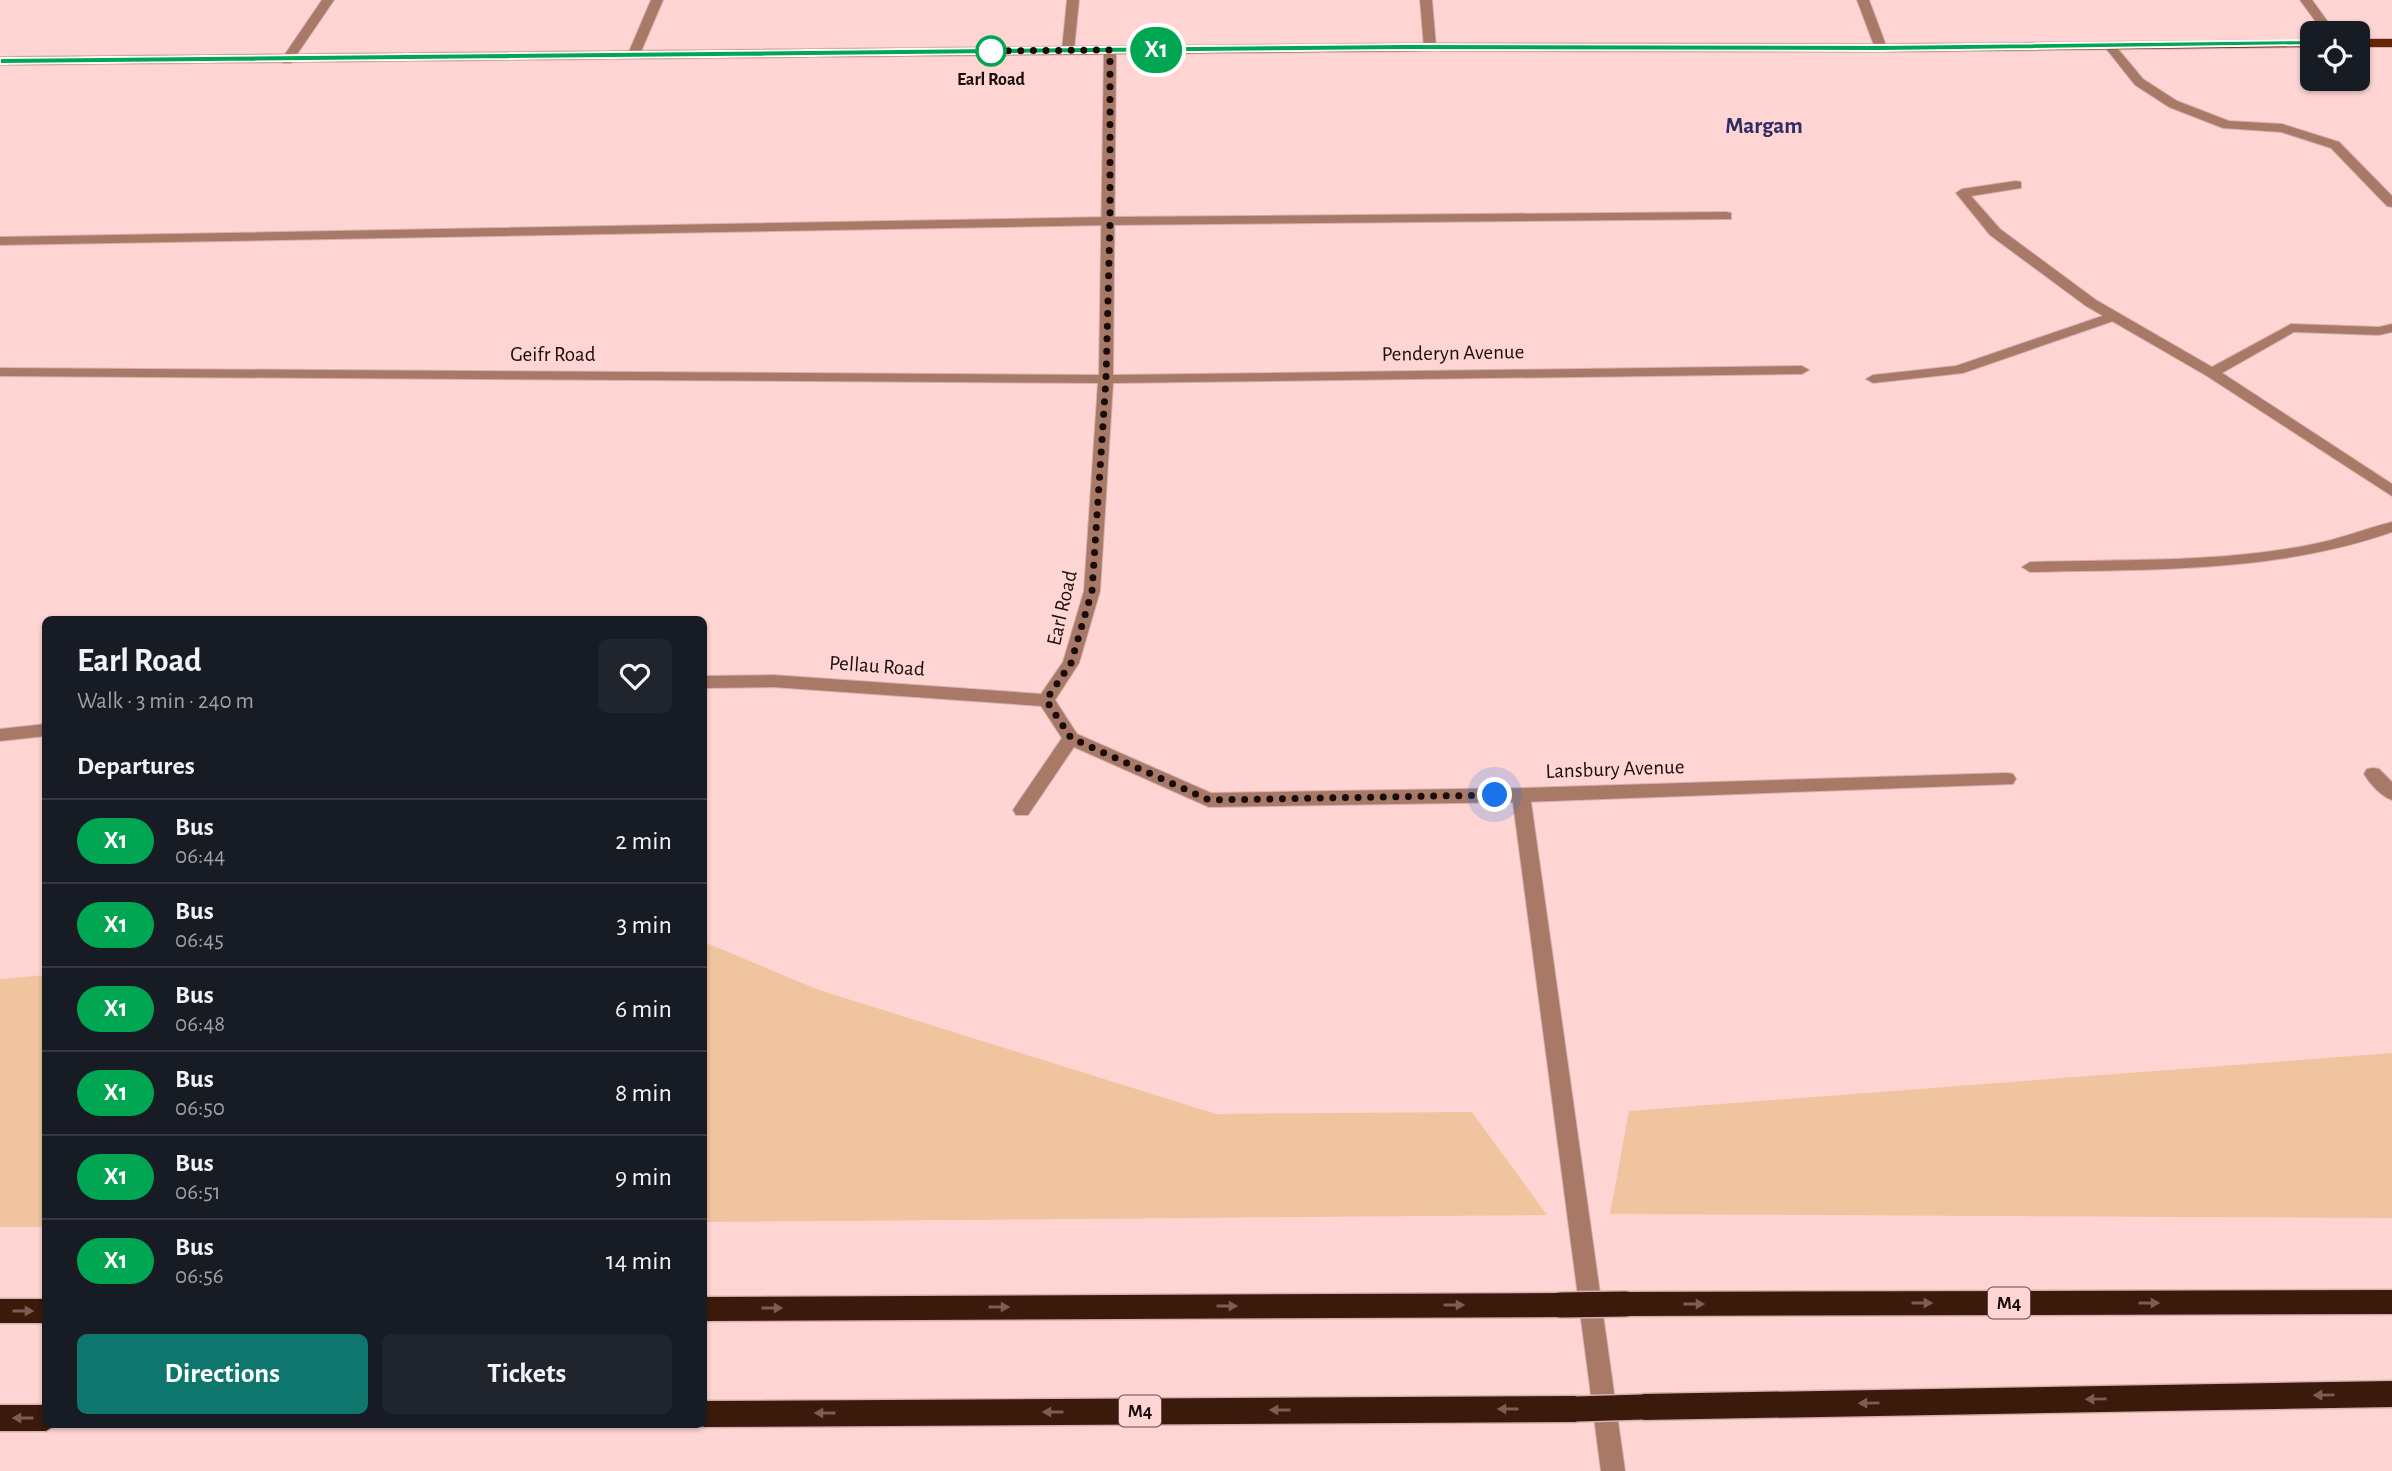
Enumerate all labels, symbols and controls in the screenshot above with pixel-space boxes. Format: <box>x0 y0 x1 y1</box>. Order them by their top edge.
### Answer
map controls <box>2300 21 2370 91</box>
button: locate <box>2300 21 2370 91</box>
line badge: X1 <box>1124 27 1188 73</box>
marker: Earl Road <box>976 36 1006 66</box>
text: X1 <box>1144 38 1168 62</box>
place label: Earl Road <box>957 71 1026 89</box>
district label: Margam <box>1725 115 1803 138</box>
street label: Penderyn Avenue <box>1382 341 1524 365</box>
street label: Geifr Road <box>510 344 596 365</box>
street label: Earl Road <box>1043 568 1081 648</box>
button: heart <box>598 639 672 713</box>
text: Earl Road <box>77 645 202 678</box>
street label: Pellau Road <box>829 652 926 680</box>
text: Walk · 3 min · 240 m <box>77 690 254 713</box>
text: Departures <box>77 753 195 779</box>
street label: Lansbury Avenue <box>1545 756 1685 782</box>
your location <box>1477 777 1512 812</box>
text: Bus <box>175 814 214 840</box>
text: 2 min <box>615 828 672 854</box>
text: X1 <box>104 829 127 853</box>
text: 06:44 <box>175 845 225 868</box>
text: Bus <box>175 898 214 924</box>
text: 3 min <box>616 912 672 938</box>
text: X1 <box>104 913 127 937</box>
text: 06:45 <box>175 929 224 952</box>
text: Bus <box>175 982 214 1008</box>
text: 6 min <box>615 996 672 1022</box>
text: X1 <box>104 997 127 1021</box>
text: 06:48 <box>175 1013 225 1036</box>
text: Bus <box>175 1066 214 1092</box>
text: 8 min <box>615 1080 672 1106</box>
text: X1 <box>104 1081 127 1105</box>
text: 06:50 <box>175 1097 225 1120</box>
text: Bus <box>175 1150 214 1176</box>
text: 9 min <box>615 1164 672 1190</box>
text: X1 <box>104 1165 127 1189</box>
text: 06:51 <box>175 1181 221 1204</box>
text: Bus <box>175 1234 214 1260</box>
text: 14 min <box>606 1248 672 1274</box>
text: X1 <box>104 1249 127 1273</box>
text: 06:56 <box>175 1265 224 1288</box>
road number: M4 <box>1988 1288 2030 1318</box>
one-way arrow <box>1911 1297 1933 1309</box>
one-way arrow <box>2138 1297 2160 1309</box>
one-way arrow <box>1683 1298 1705 1310</box>
one-way arrow <box>1216 1300 1238 1312</box>
one-way arrow <box>1443 1300 1465 1311</box>
one-way arrow <box>988 1301 1010 1313</box>
one-way arrow <box>761 1302 783 1314</box>
one-way arrow <box>12 1305 34 1317</box>
button: Directions <box>77 1334 368 1414</box>
button: Tickets <box>382 1334 672 1414</box>
one-way arrow <box>2313 1389 2335 1401</box>
one-way arrow <box>2085 1393 2107 1405</box>
road number: M4 <box>1119 1396 1161 1427</box>
one-way arrow <box>1858 1397 1880 1409</box>
one-way arrow <box>1496 1403 1518 1415</box>
one-way arrow <box>1269 1405 1291 1416</box>
one-way arrow <box>1041 1406 1063 1418</box>
one-way arrow <box>814 1407 836 1419</box>
one-way arrow <box>12 1412 34 1424</box>

